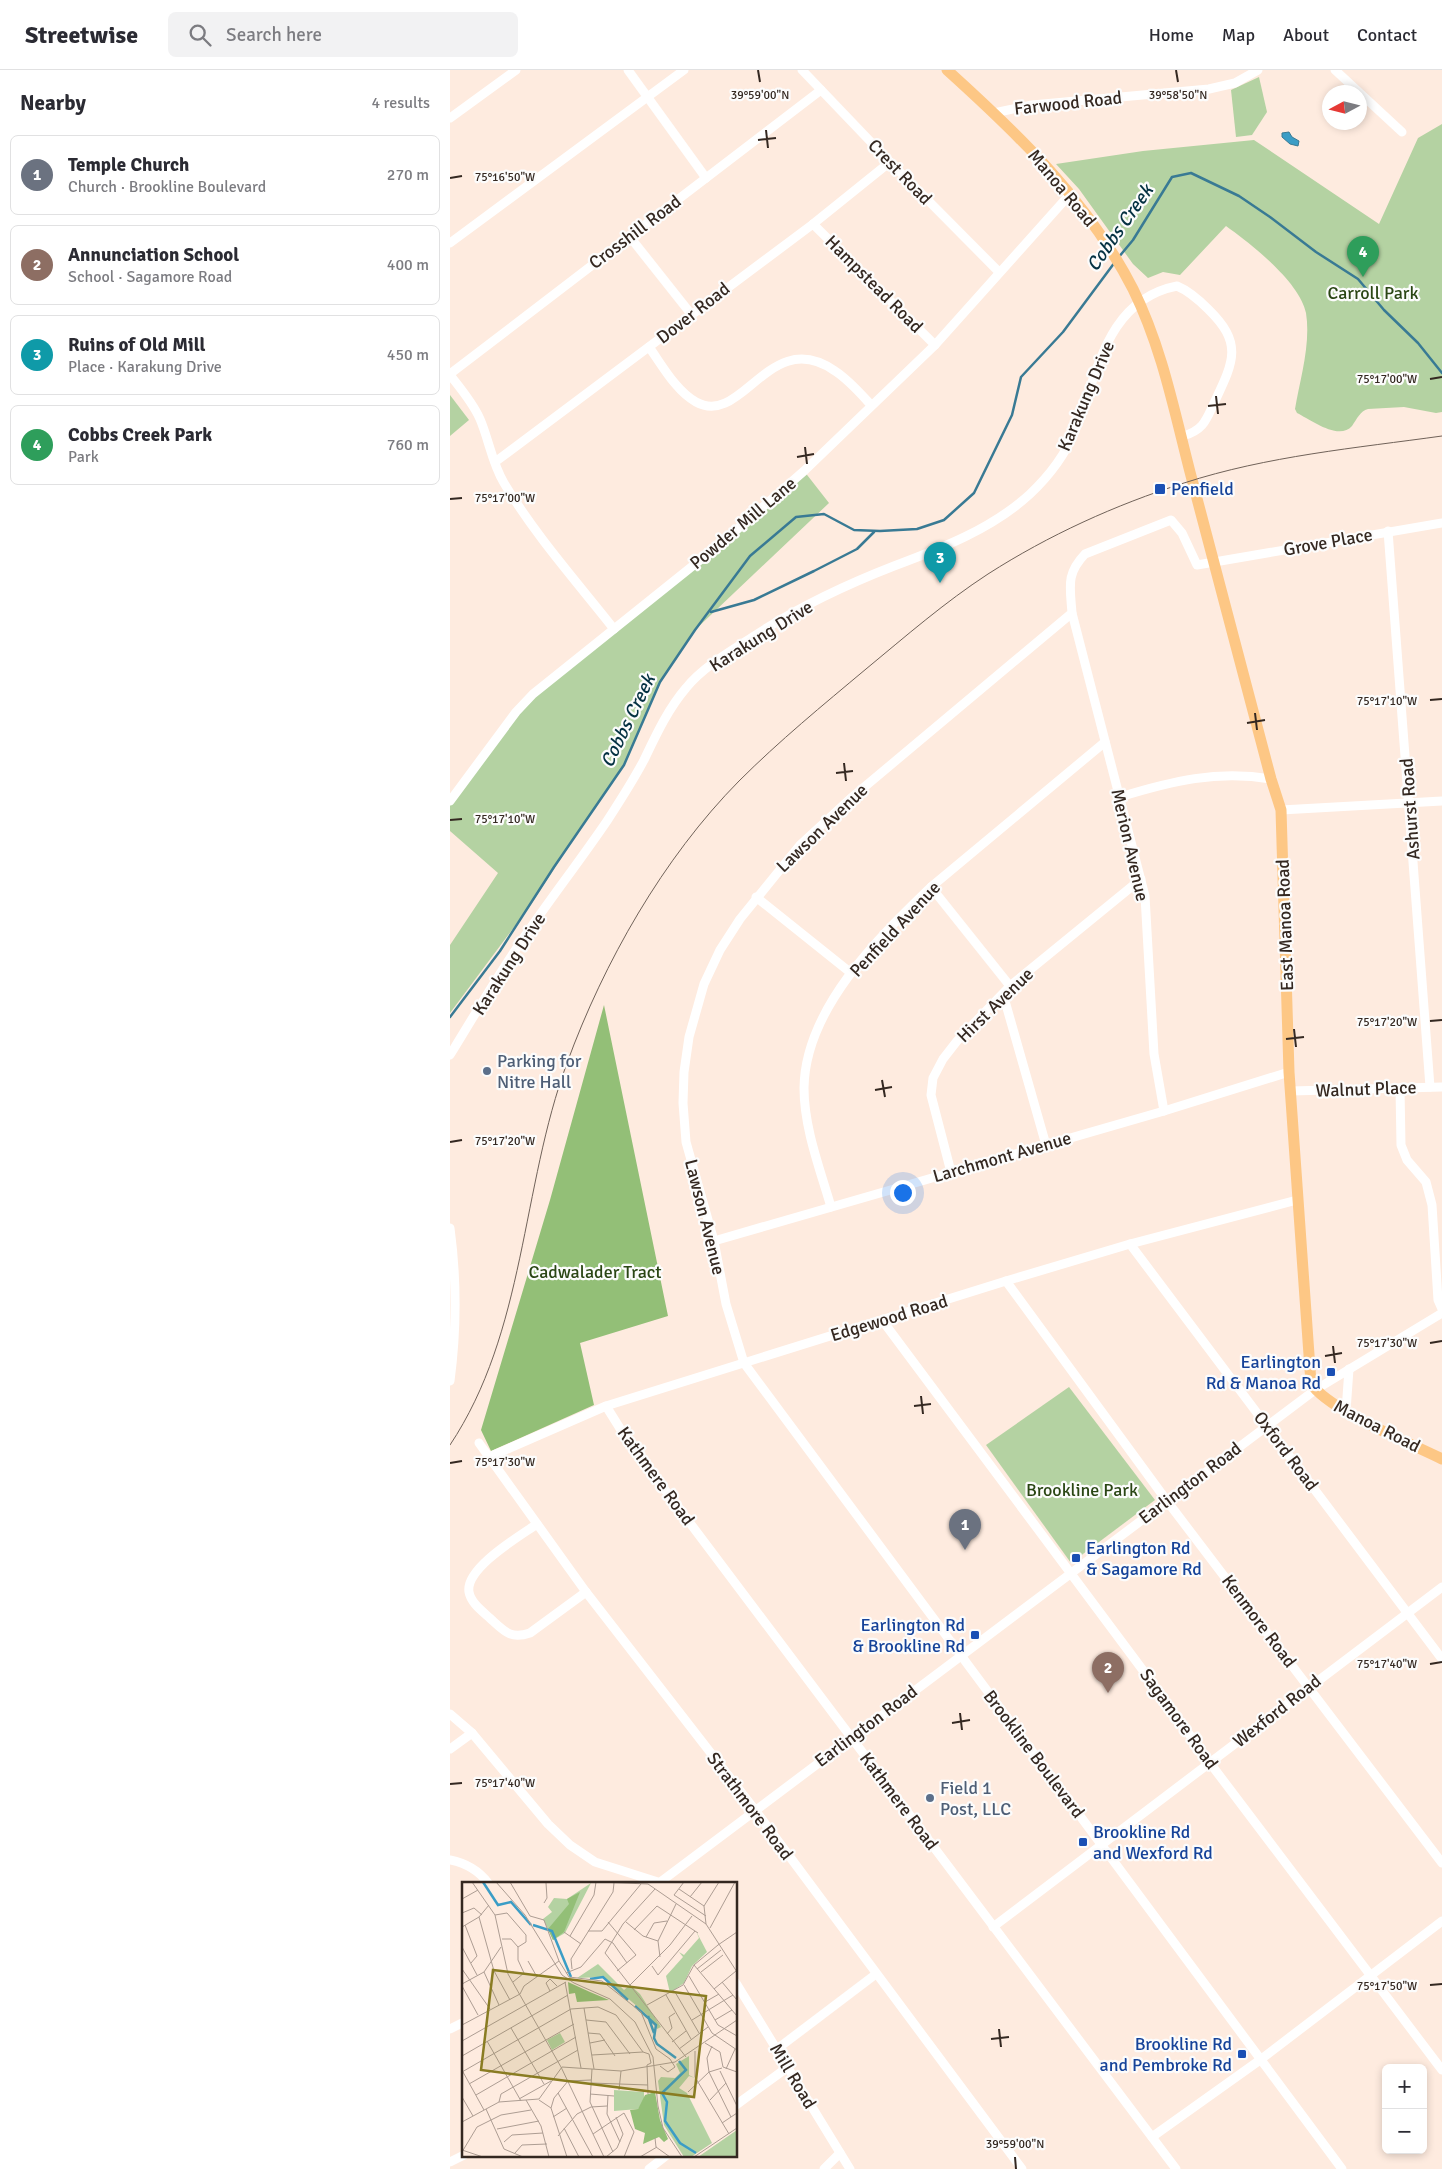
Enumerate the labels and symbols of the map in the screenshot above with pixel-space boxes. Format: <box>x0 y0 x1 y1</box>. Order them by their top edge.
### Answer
north arrow <box>1322 85 1367 130</box>
street label: Farwood Road <box>1013 86 1123 120</box>
text: 39°59'00"N <box>731 88 789 103</box>
text: 39°58'50"N <box>1149 88 1207 103</box>
street label: Crest Road <box>863 135 937 209</box>
street label: Manoa Road <box>1023 145 1101 231</box>
text: 75°16'50"W <box>475 170 535 185</box>
water label: Cobbs Creek <box>1081 179 1159 276</box>
street label: Crosshill Road <box>585 190 685 274</box>
street label: Hampstead Road <box>821 231 927 337</box>
pin: 4 <box>1347 236 1379 277</box>
street label: Dover Road <box>652 278 734 348</box>
park label: Carroll Park <box>1327 282 1419 304</box>
street label: Karakung Drive <box>1053 338 1119 454</box>
text: 75°17'00"W <box>1357 372 1417 387</box>
street label: Powder Mill Lane <box>685 472 801 574</box>
place label: Penfield <box>1171 478 1234 500</box>
marker: Penfield <box>1153 482 1167 496</box>
text: 75°17'00"W <box>475 491 535 506</box>
street label: Grove Place <box>1282 523 1374 561</box>
pin: 3 <box>924 542 956 583</box>
street label: Karakung Drive <box>705 596 817 676</box>
water label: Cobbs Creek <box>595 669 661 771</box>
text: 75°17'10"W <box>1357 694 1417 709</box>
street label: Ashurst Road <box>1395 757 1425 861</box>
street label: Lawson Avenue <box>772 779 872 877</box>
street label: Merion Avenue <box>1106 787 1154 903</box>
text: 75°17'10"W <box>475 812 535 827</box>
street label: East Manoa Road <box>1272 859 1298 991</box>
street label: Penfield Avenue <box>845 877 945 981</box>
street label: Karakung Drive <box>468 909 550 1019</box>
street label: Hirst Avenue <box>952 963 1038 1047</box>
text: 75°17'20"W <box>1357 1015 1417 1030</box>
place label: Parking for Nitre Hall <box>497 1050 582 1093</box>
marker: Parking for Nitre Hall <box>481 1065 493 1077</box>
street label: Walnut Place <box>1315 1076 1417 1102</box>
street label: Larchmont Avenue <box>930 1127 1074 1187</box>
text: 75°17'20"W <box>475 1134 535 1149</box>
street label: Lawson Avenue <box>680 1157 730 1277</box>
your location <box>890 1180 916 1206</box>
park label: Cadwalader Tract <box>528 1261 662 1283</box>
street label: Edgewood Road <box>828 1290 950 1346</box>
text: 75°17'30"W <box>1357 1336 1417 1351</box>
place label: Earlington Rd & Manoa Rd <box>1206 1351 1321 1394</box>
marker: Earlington Rd & Manoa Rd <box>1325 1366 1337 1378</box>
street label: Manoa Road <box>1330 1395 1424 1457</box>
street label: Oxford Road <box>1249 1407 1323 1495</box>
street label: Kathmere Road <box>613 1422 699 1530</box>
street label: Earlington Road <box>1134 1437 1246 1529</box>
text: 75°17'30"W <box>475 1455 535 1470</box>
park label: Brookline Park <box>1026 1479 1138 1501</box>
pin: 1 <box>949 1509 981 1550</box>
place label: Earlington Rd & Sagamore Rd <box>1086 1537 1202 1580</box>
marker: Earlington Rd & Sagamore Rd <box>1070 1552 1082 1564</box>
street label: Kenmore Road <box>1217 1570 1301 1672</box>
place label: Earlington Rd & Brookline Rd <box>853 1614 965 1657</box>
marker: Earlington Rd & Brookline Rd <box>969 1629 981 1641</box>
pin: 2 <box>1092 1652 1124 1693</box>
text: 75°17'40"W <box>1357 1657 1417 1672</box>
street label: Sagamore Road <box>1135 1664 1223 1774</box>
street label: Wexford Road <box>1229 1670 1325 1752</box>
street label: Earlington Road <box>810 1680 922 1772</box>
street label: Brookline Boulevard <box>979 1686 1089 1822</box>
street label: Strathmore Road <box>702 1748 798 1864</box>
street label: Kathmere Road <box>855 1748 943 1854</box>
text: 75°17'40"W <box>475 1776 535 1791</box>
place label: Field 1 Post, LLC <box>940 1777 1011 1820</box>
marker: Field 1 Post, LLC <box>924 1792 936 1804</box>
place label: Brookline Rd and Wexford Rd <box>1093 1821 1213 1864</box>
marker: Brookline Rd and Wexford Rd <box>1077 1836 1089 1848</box>
inset map <box>462 1882 738 2156</box>
text: 75°17'50"W <box>1357 1979 1417 1994</box>
place label: Brookline Rd and Pembroke Rd <box>1100 2033 1232 2076</box>
street label: Mill Road <box>765 2039 821 2113</box>
marker: Brookline Rd and Pembroke Rd <box>1236 2048 1248 2060</box>
text: 39°59'00"N <box>986 2137 1044 2152</box>

